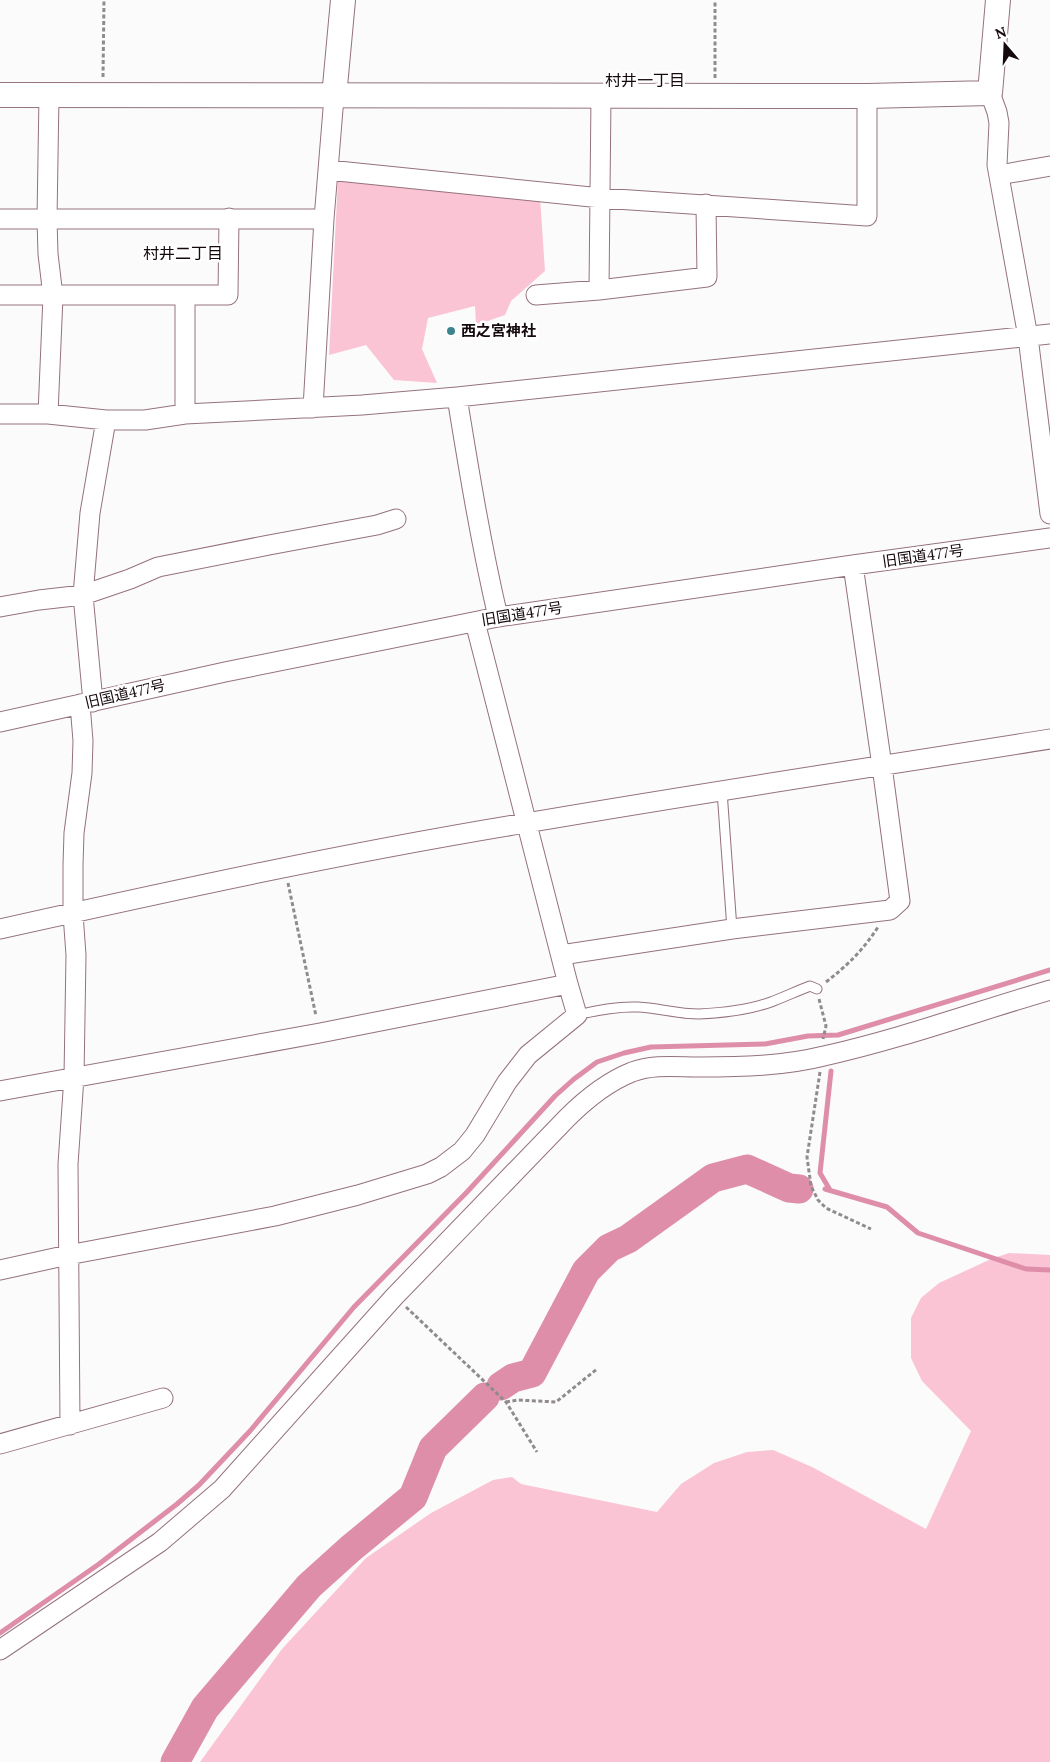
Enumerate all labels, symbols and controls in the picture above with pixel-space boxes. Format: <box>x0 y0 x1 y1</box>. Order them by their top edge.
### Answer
north arrow <box>980 20 1030 70</box>
text: N <box>993 22 1009 43</box>
district label: 村井一丁目 <box>605 70 685 90</box>
district label: 村井二丁目 <box>143 243 223 263</box>
place label: 西之宮神社 <box>461 321 536 340</box>
marker: 西之宮神社 <box>445 325 457 337</box>
street label: 旧国道477号 <box>881 540 965 571</box>
street label: 旧国道477号 <box>480 598 564 629</box>
street label: 旧国道477号 <box>83 675 167 712</box>

